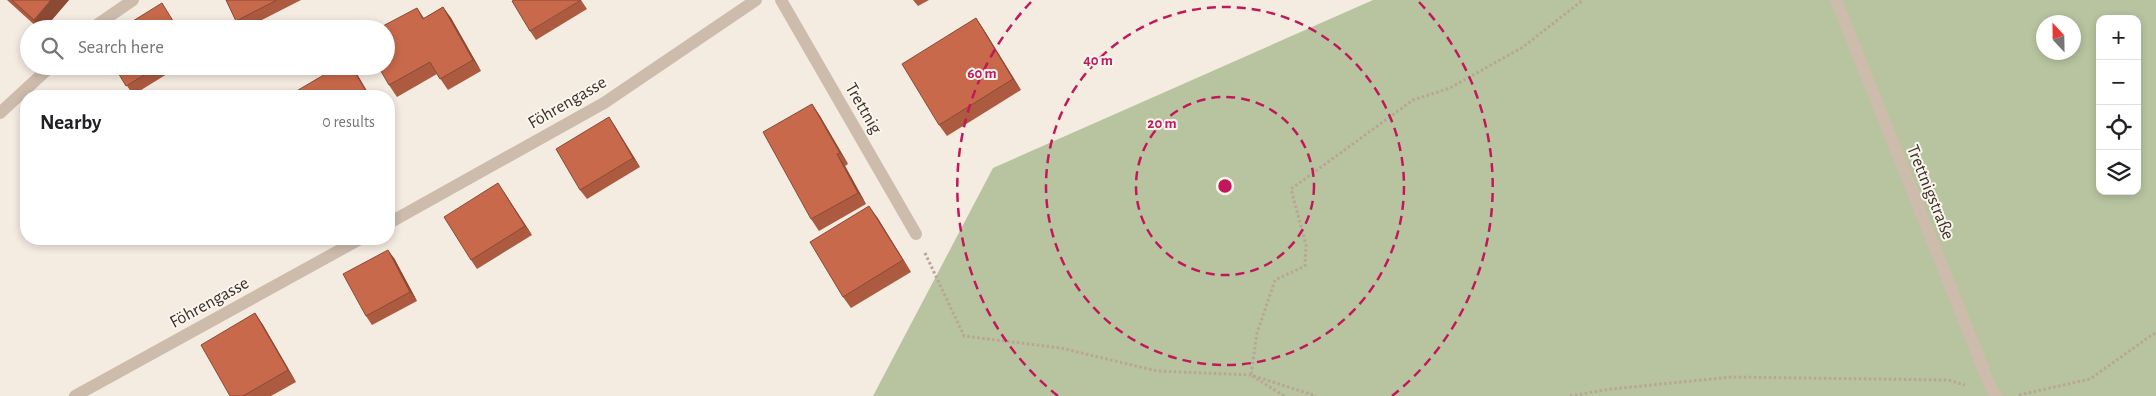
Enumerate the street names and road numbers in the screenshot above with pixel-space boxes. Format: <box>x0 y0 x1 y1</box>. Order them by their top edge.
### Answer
street label: Föhrengasse <box>525 73 610 132</box>
street label: Trettnig <box>841 80 885 137</box>
street label: Trettnigstraße <box>1903 143 1957 242</box>
street label: Föhrengasse <box>167 274 252 332</box>

